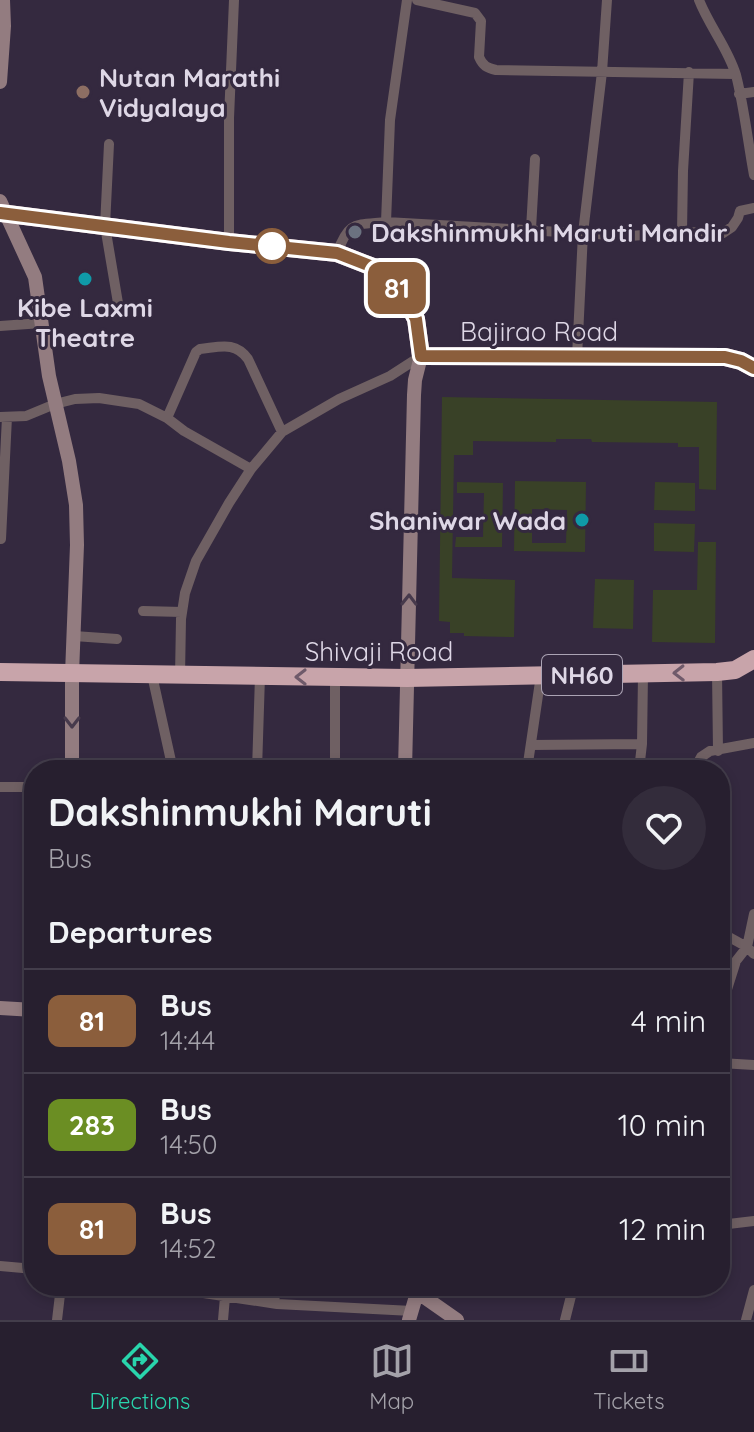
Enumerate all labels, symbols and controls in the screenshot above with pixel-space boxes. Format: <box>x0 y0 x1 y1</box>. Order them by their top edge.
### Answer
place label: Nutan Marathi Vidyalaya <box>99 61 280 124</box>
marker: Nutan Marathi Vidyalaya <box>74 83 92 101</box>
place label: Dakshinmukhi Maruti Mandir <box>371 216 728 249</box>
marker: Dakshinmukhi Maruti Mandir <box>346 223 364 241</box>
unlabelled marker <box>255 229 289 263</box>
line badge: 81 <box>361 262 433 314</box>
marker: Kibe Laxmi Theatre <box>76 270 94 288</box>
text: 81 <box>384 270 410 305</box>
place label: Kibe Laxmi Theatre <box>17 291 153 354</box>
street label: Bajirao Road <box>460 315 618 348</box>
place label: Shaniwar Wada <box>369 504 566 537</box>
marker: Shaniwar Wada <box>573 511 591 529</box>
one-way arrow <box>400 593 417 606</box>
street label: Shivaji Road <box>305 635 453 668</box>
road number: NH60 <box>542 655 622 695</box>
one-way arrow <box>672 664 685 682</box>
one-way arrow <box>294 668 307 685</box>
one-way arrow <box>63 716 81 729</box>
button: heart <box>622 786 706 870</box>
text: Dakshinmukhi Maruti <box>48 788 432 836</box>
text: Bus <box>48 842 92 875</box>
text: Departures <box>48 913 213 951</box>
text: Bus <box>160 986 212 1024</box>
text: 4 min <box>631 1002 706 1040</box>
text: 81 <box>79 1003 105 1038</box>
text: 14:44 <box>160 1024 215 1057</box>
text: Bus <box>160 1090 212 1128</box>
text: 10 min <box>618 1106 706 1144</box>
text: 283 <box>69 1107 115 1142</box>
text: 14:50 <box>160 1128 217 1161</box>
text: Bus <box>160 1194 212 1232</box>
text: 12 min <box>619 1210 706 1248</box>
text: 81 <box>79 1211 105 1246</box>
text: 14:52 <box>160 1232 216 1265</box>
tab: Directions <box>89 1339 190 1415</box>
tab: Map <box>369 1339 414 1415</box>
tab: Tickets <box>593 1339 664 1415</box>

